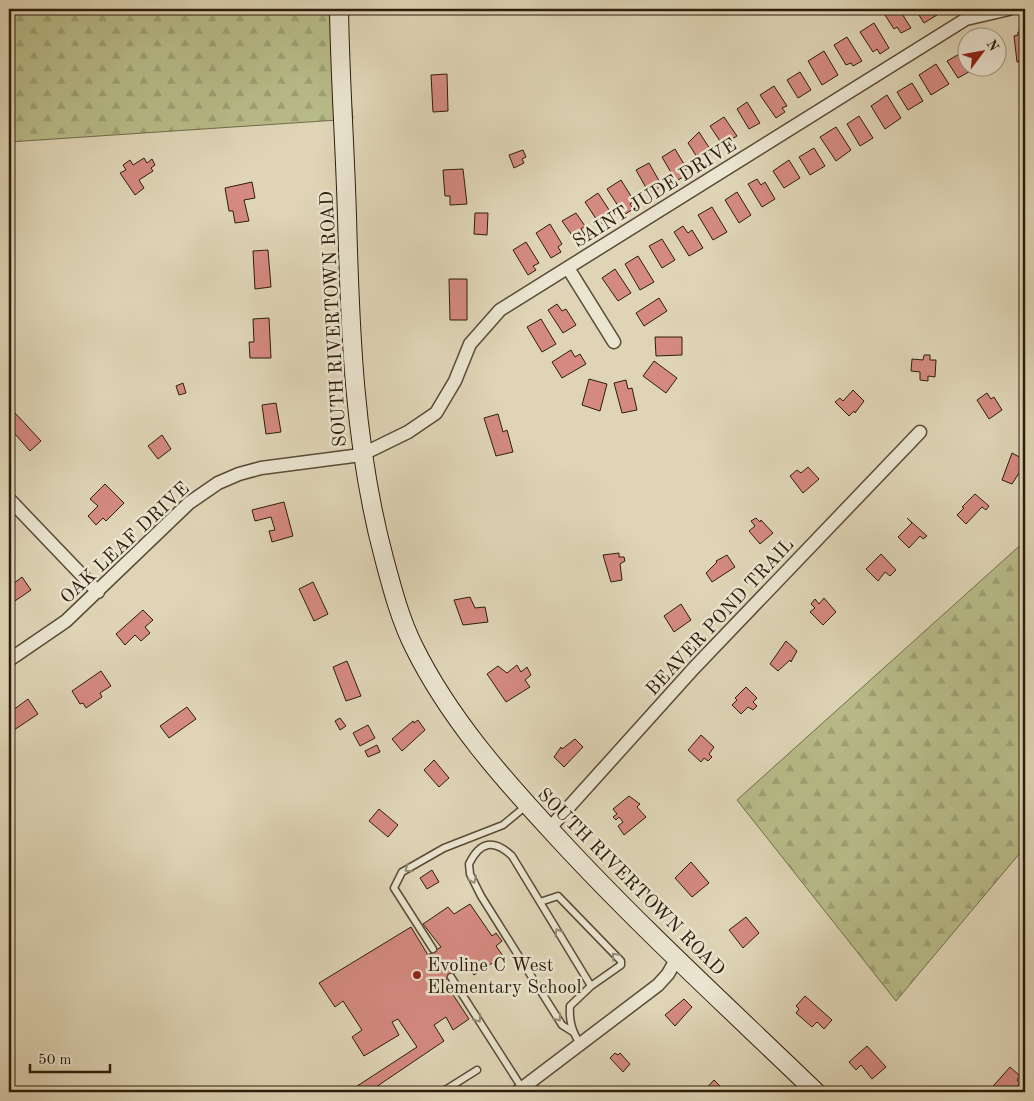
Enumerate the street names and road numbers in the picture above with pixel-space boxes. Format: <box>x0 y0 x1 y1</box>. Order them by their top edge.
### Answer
street label: SAINT JUDE DRIVE <box>570 136 740 252</box>
street label: SOUTH RIVERTOWN ROAD <box>318 190 351 447</box>
street label: OAK LEAF DRIVE <box>58 479 194 608</box>
street label: BEAVER POND TRAIL <box>643 535 798 700</box>
street label: SOUTH RIVERTOWN ROAD <box>533 785 728 980</box>

